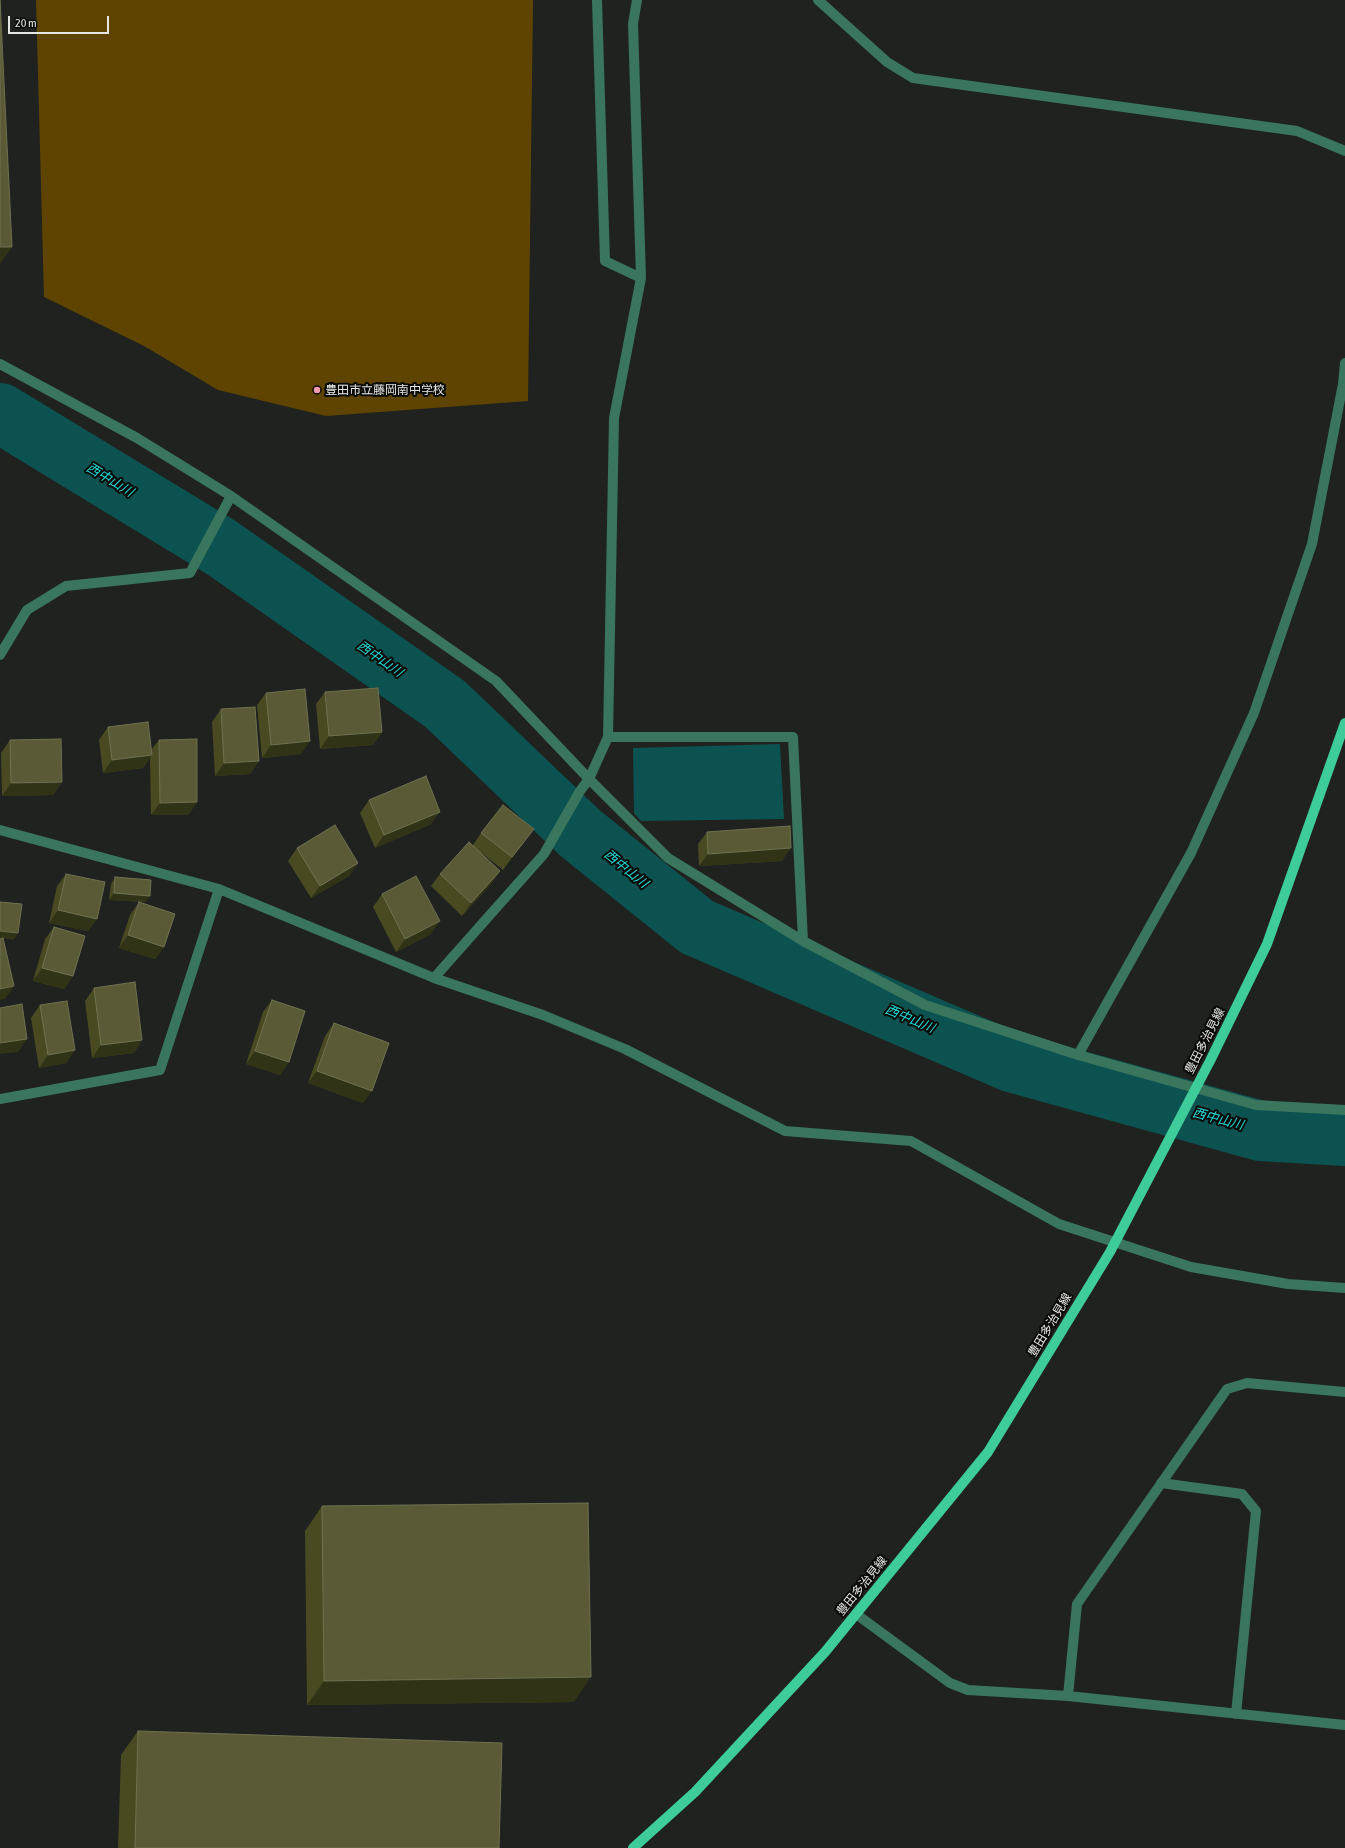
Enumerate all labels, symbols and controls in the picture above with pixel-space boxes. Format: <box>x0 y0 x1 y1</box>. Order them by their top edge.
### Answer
scale bar <box>10 8 111 34</box>
text: 20 m <box>15 16 37 30</box>
place label: 豊田市立藤岡南中学校 <box>325 383 445 397</box>
marker: 豊田市立藤岡南中学校 <box>312 385 322 395</box>
water label: 西中山川 <box>84 460 136 500</box>
water label: 西中山川 <box>354 638 406 680</box>
water label: 西中山川 <box>601 847 651 891</box>
water label: 西中山川 <box>883 1002 937 1036</box>
street label: 豊田多治見線 <box>1182 1006 1228 1076</box>
water label: 西中山川 <box>1191 1105 1245 1133</box>
street label: 豊田多治見線 <box>1025 1290 1075 1360</box>
street label: 豊田多治見線 <box>834 1553 890 1619</box>

